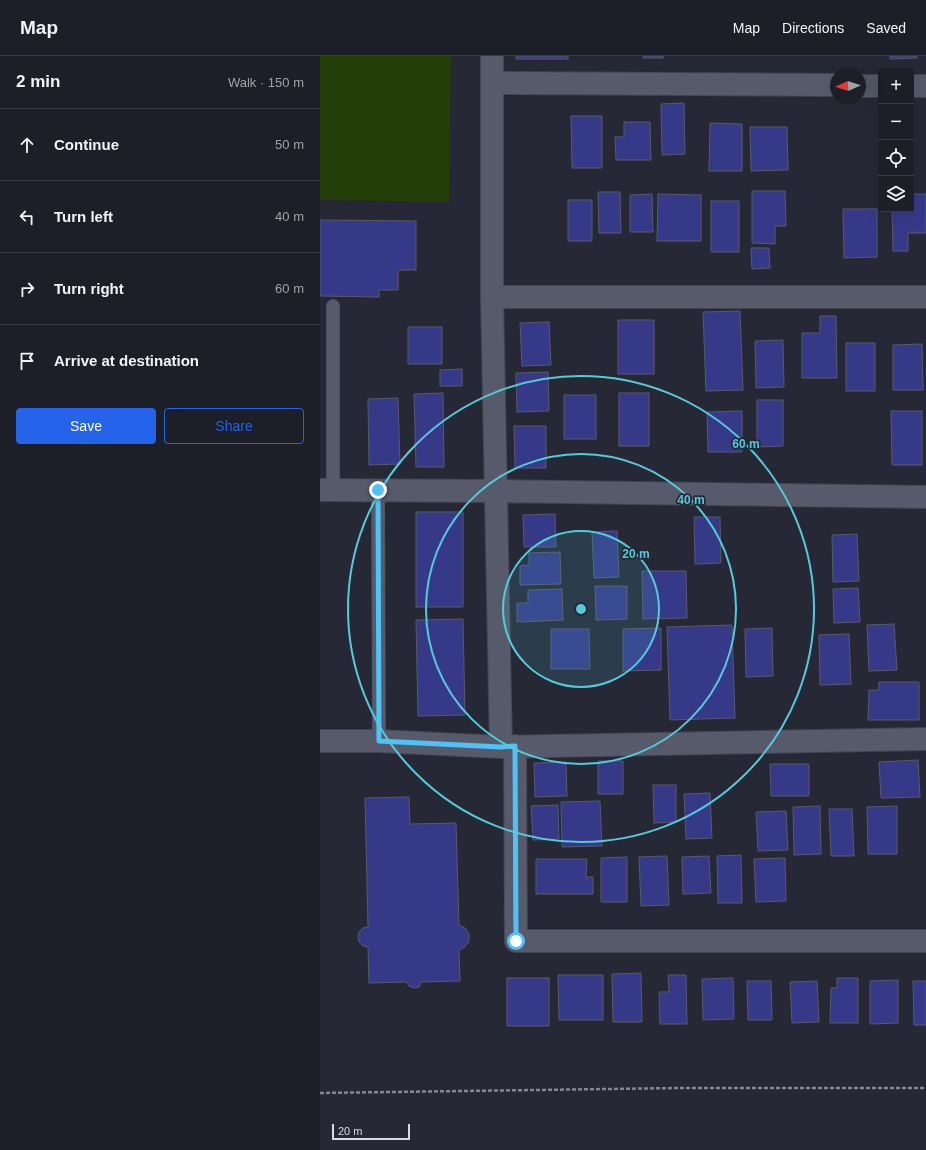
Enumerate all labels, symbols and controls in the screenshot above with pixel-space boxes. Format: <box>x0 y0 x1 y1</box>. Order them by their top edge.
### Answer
text: Map <box>20 17 58 38</box>
text: Map <box>733 20 760 36</box>
text: Directions <box>782 20 844 36</box>
text: Saved <box>866 20 906 36</box>
north arrow <box>830 68 866 104</box>
map controls <box>878 68 914 212</box>
button: + <box>878 68 914 104</box>
text: 2 min <box>16 72 60 91</box>
text: Walk · 150 m <box>228 75 304 90</box>
button: − <box>878 104 914 140</box>
icon: ahead <box>16 134 38 156</box>
text: Continue <box>54 136 119 153</box>
text: 50 m <box>275 137 304 152</box>
button: locate <box>878 140 914 176</box>
button: layers <box>878 176 914 212</box>
icon: left <box>16 206 38 228</box>
text: Turn left <box>54 208 113 225</box>
text: 40 m <box>275 209 304 224</box>
icon: right <box>16 278 38 300</box>
text: Turn right <box>54 280 124 297</box>
text: 60 m <box>275 281 304 296</box>
icon: arrive <box>16 350 38 372</box>
text: Arrive at destination <box>54 352 199 369</box>
button: Save <box>16 408 156 444</box>
button: Share <box>164 408 304 444</box>
text: 60 m <box>732 437 760 451</box>
route end <box>369 481 387 499</box>
text: 40 m <box>677 493 705 507</box>
text: 20 m <box>622 547 650 561</box>
centre of rings <box>574 602 588 616</box>
route start <box>507 932 525 950</box>
scale bar <box>332 1122 410 1141</box>
text: 20 m <box>338 1125 362 1137</box>

